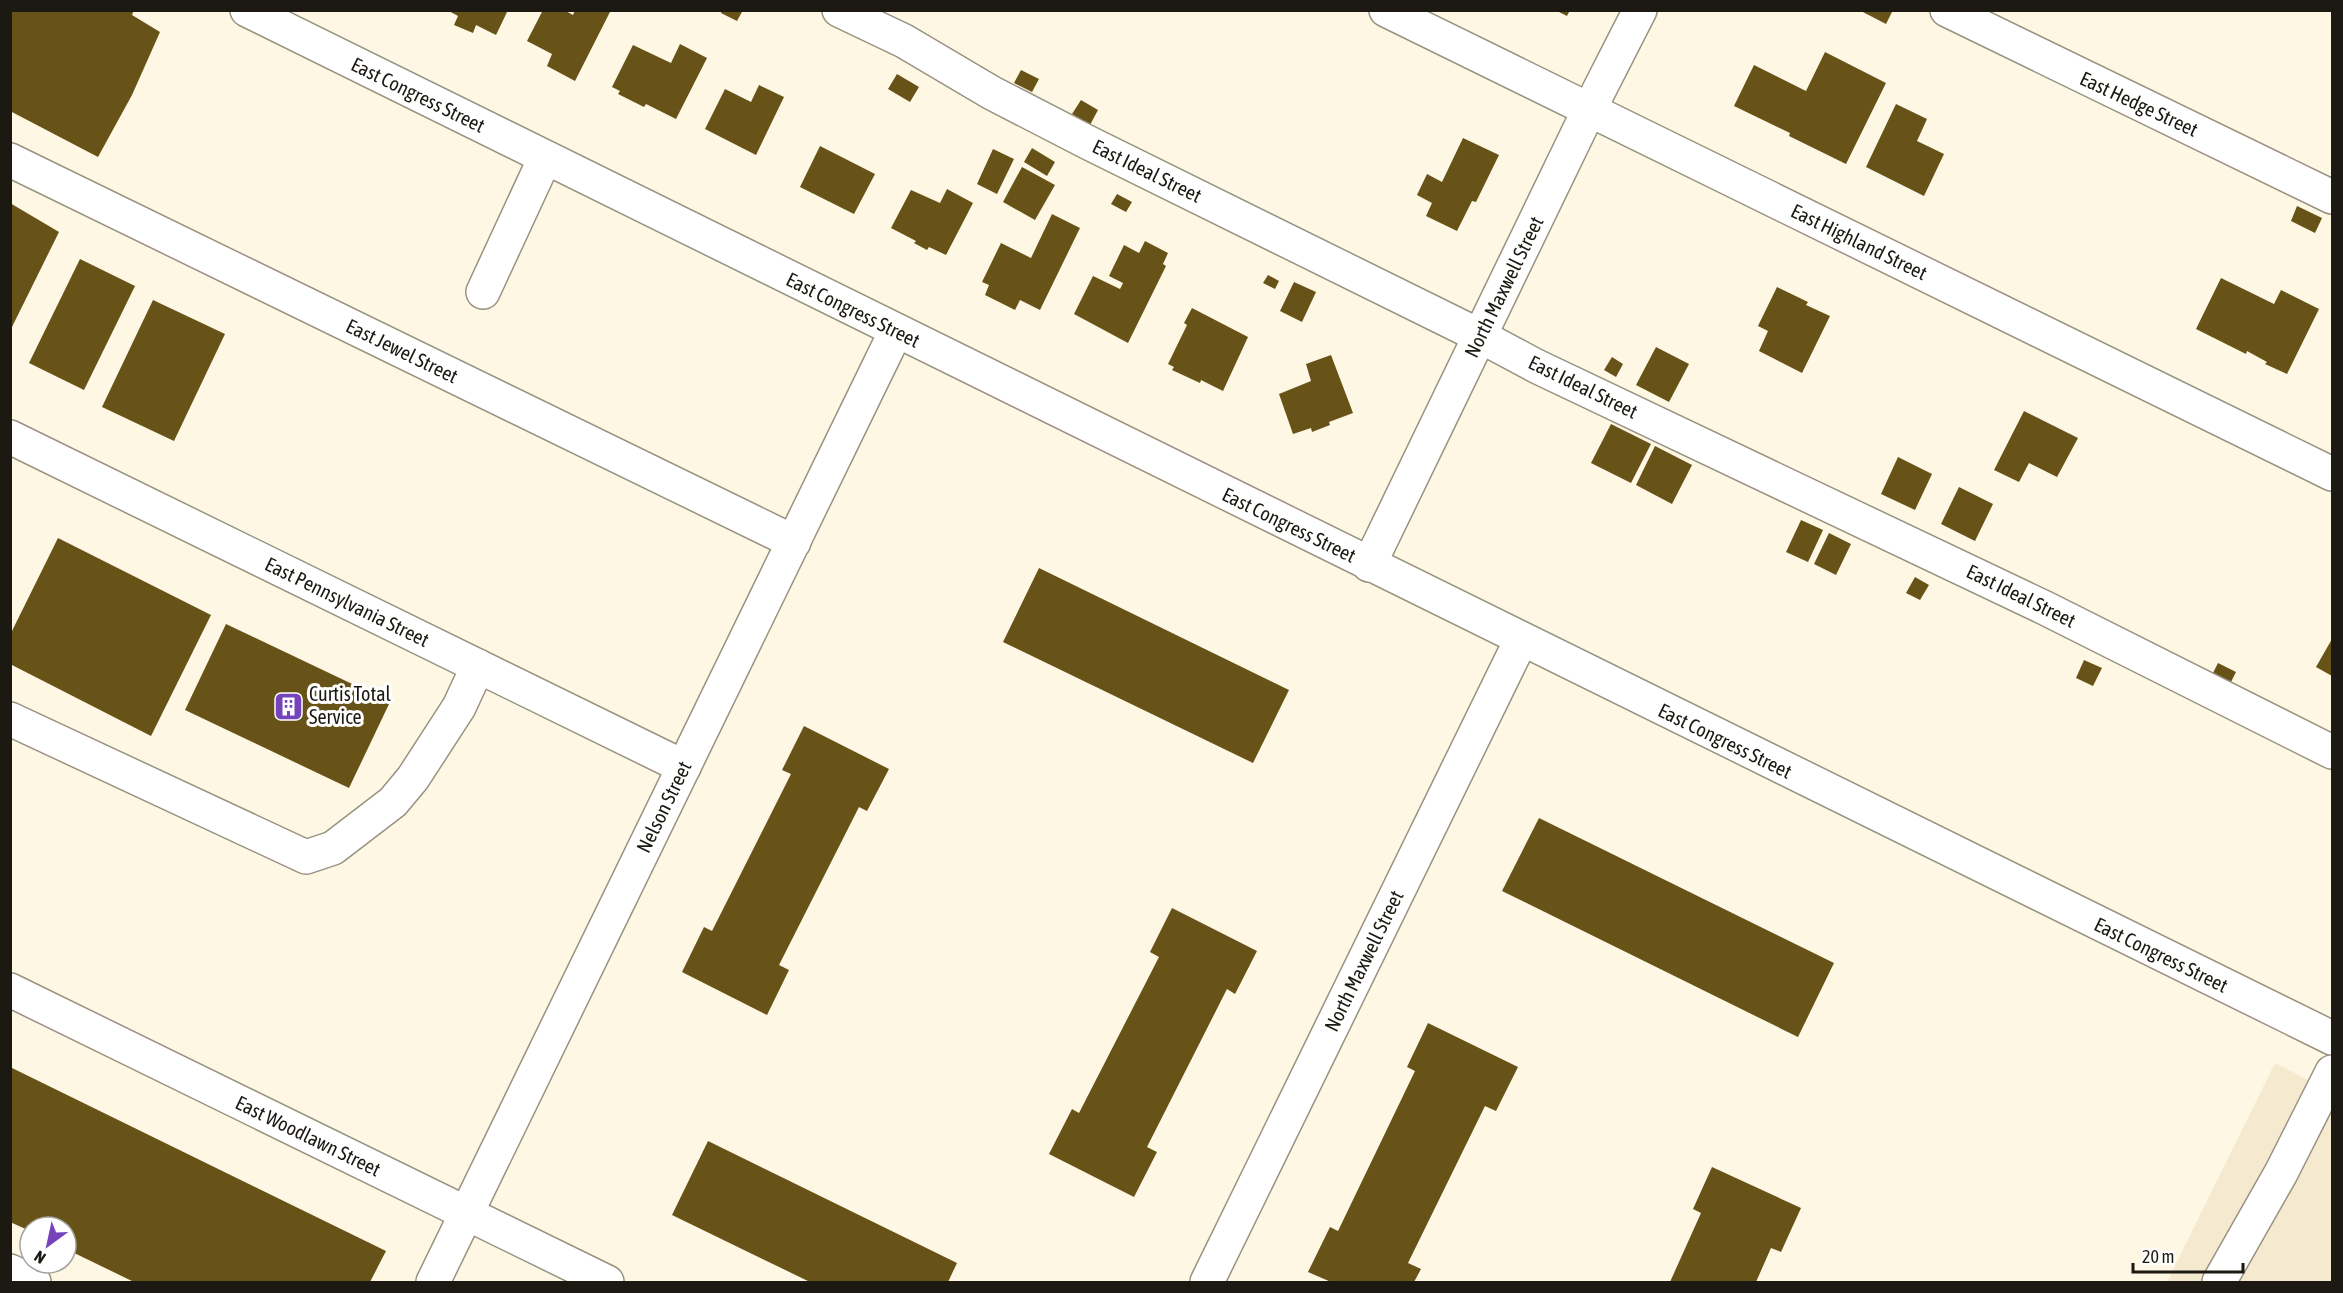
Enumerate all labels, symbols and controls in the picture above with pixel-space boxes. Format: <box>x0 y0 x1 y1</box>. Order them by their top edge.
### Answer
street label: East Congress Street <box>348 52 489 137</box>
street label: East Hedge Street <box>2077 66 2202 141</box>
street label: East Ideal Street <box>1089 134 1206 207</box>
street label: East Highland Street <box>1788 199 1931 284</box>
street label: North Maxwell Street <box>1459 212 1548 361</box>
street label: East Congress Street <box>783 267 924 352</box>
street label: East Jewel Street <box>343 314 462 388</box>
street label: East Ideal Street <box>1525 350 1642 423</box>
street label: East Congress Street <box>1219 482 1360 567</box>
street label: East Pennsylvania Street <box>262 552 433 651</box>
street label: East Ideal Street <box>1963 559 2080 632</box>
place label: Curtis Total Service <box>309 682 392 728</box>
building icon: Curtis Total Service <box>272 690 304 722</box>
street label: East Congress Street <box>1655 698 1796 783</box>
street label: Nelson Street <box>632 757 696 856</box>
street label: North Maxwell Street <box>1319 886 1408 1035</box>
street label: East Congress Street <box>2091 912 2232 997</box>
street label: East Woodlawn Street <box>232 1090 385 1181</box>
north arrow <box>18 1215 78 1275</box>
scale bar <box>2133 1236 2242 1274</box>
text: 20 m <box>2142 1246 2174 1267</box>
text: N <box>31 1247 49 1268</box>

